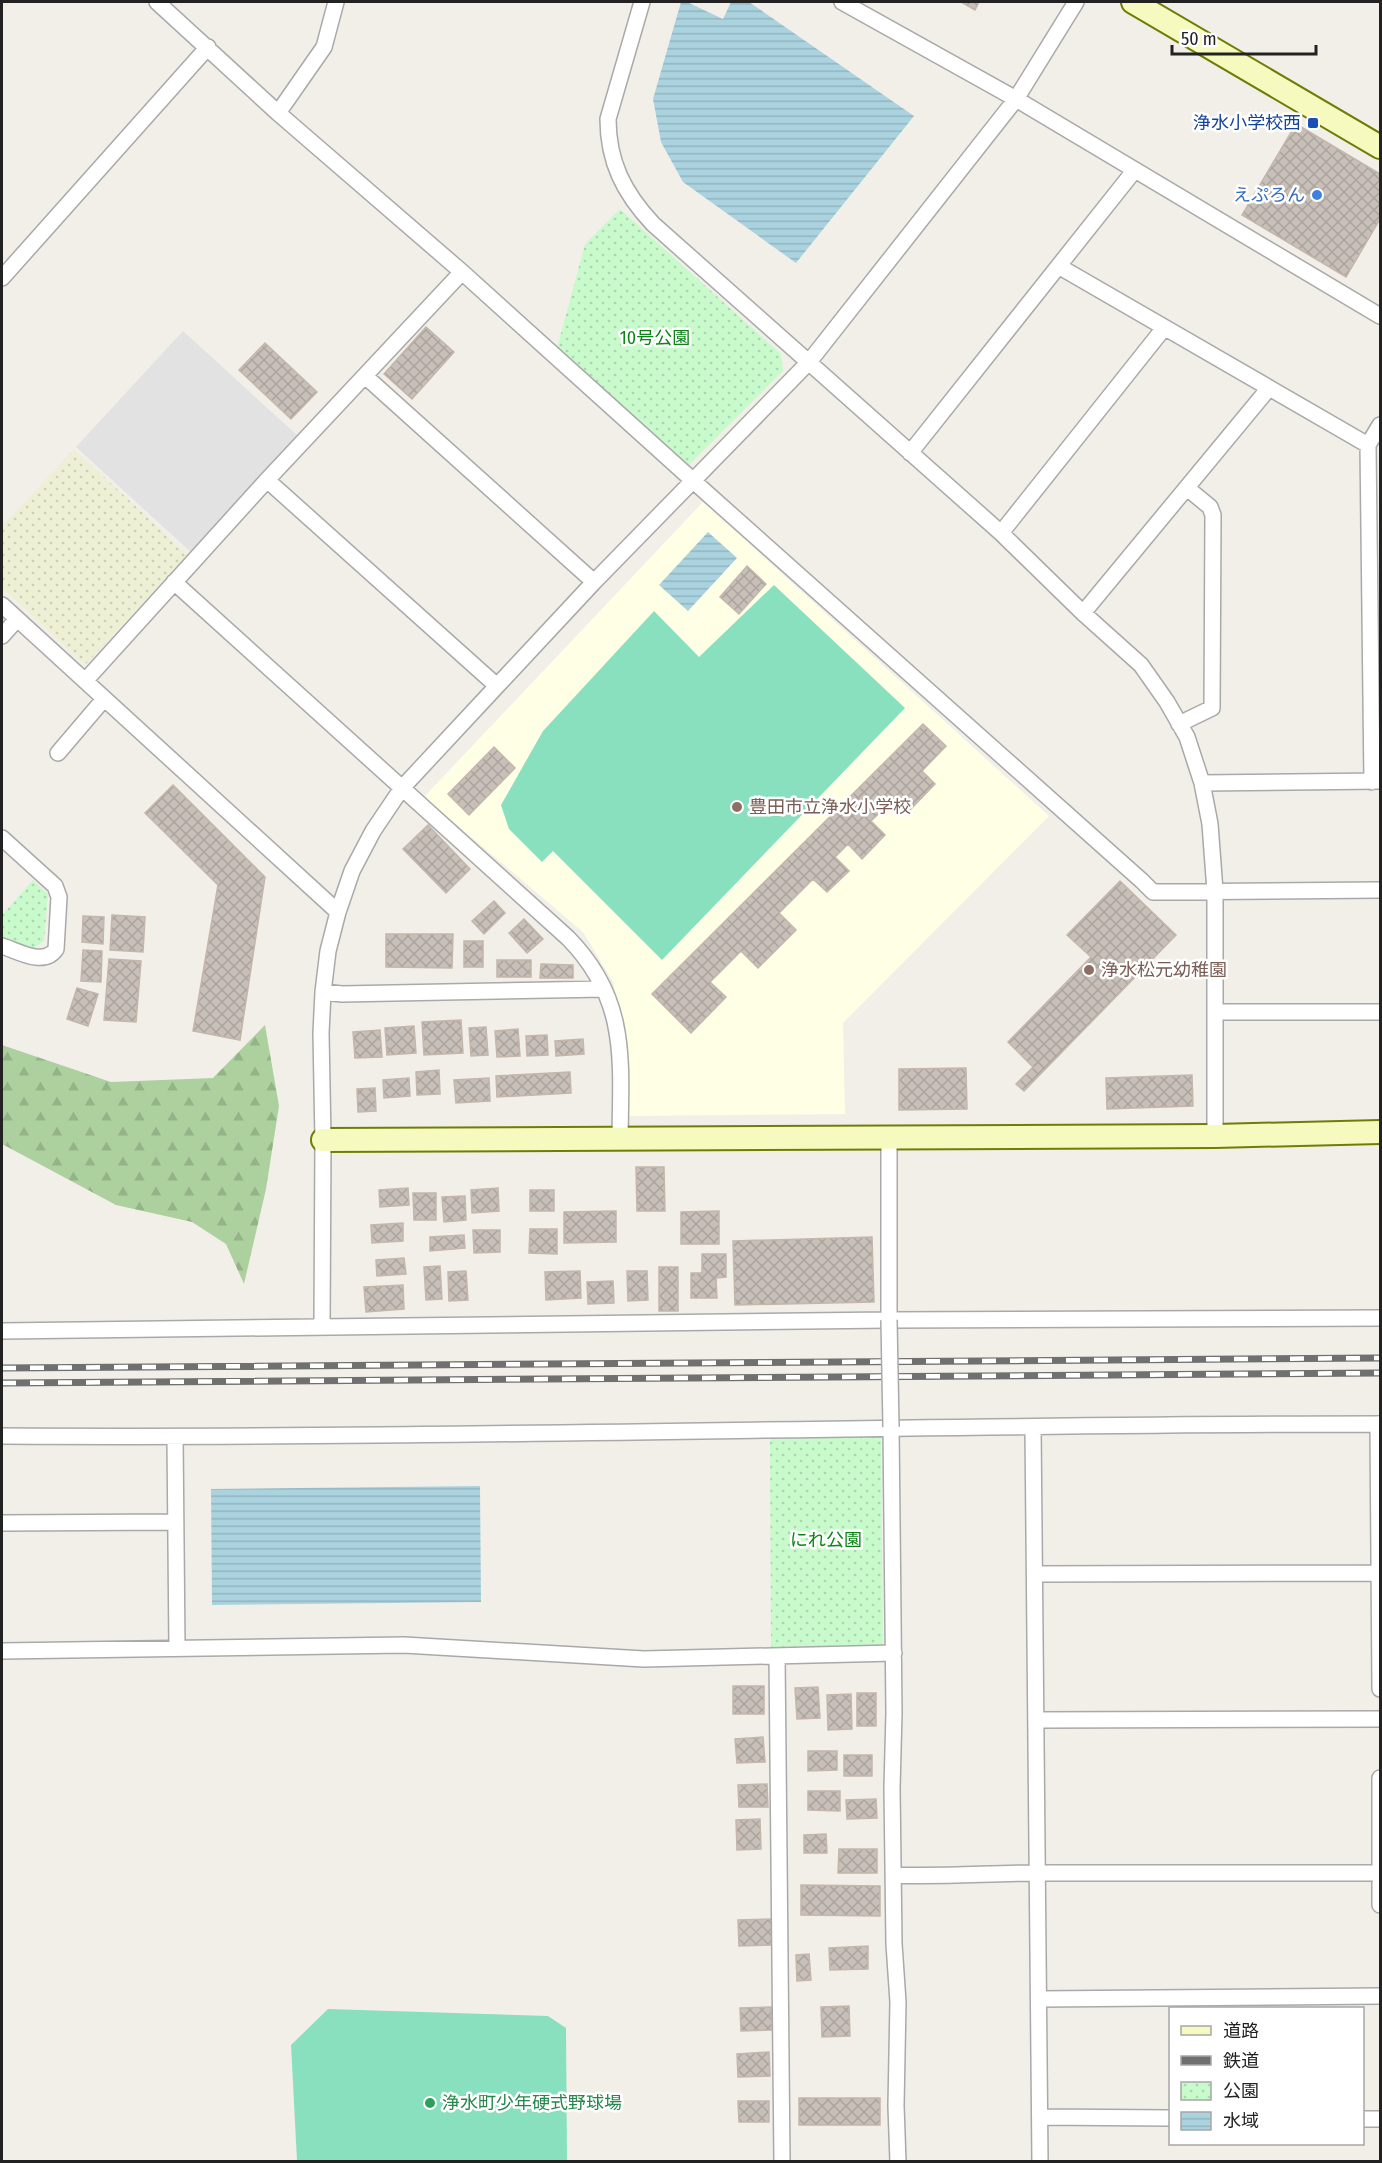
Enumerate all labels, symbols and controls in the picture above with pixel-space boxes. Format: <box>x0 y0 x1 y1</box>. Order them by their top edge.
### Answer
scale bar <box>1172 18 1316 56</box>
text: 50 m <box>1181 28 1217 50</box>
place label: 浄水小学校西 <box>1193 112 1301 134</box>
marker: 浄水小学校西 <box>1306 116 1320 130</box>
place label: えぷろん <box>1233 184 1305 206</box>
marker: えぷろん <box>1310 188 1324 202</box>
park label: 10号公園 <box>620 327 690 349</box>
place label: 豊田市立浄水小学校 <box>749 796 911 818</box>
marker: 豊田市立浄水小学校 <box>730 800 744 814</box>
place label: 浄水松元幼稚園 <box>1101 959 1227 981</box>
marker: 浄水松元幼稚園 <box>1082 963 1096 977</box>
park label: にれ公園 <box>790 1529 862 1551</box>
legend <box>1169 2007 1364 2145</box>
text: 道路 <box>1223 2020 1259 2042</box>
text: 鉄道 <box>1223 2050 1259 2072</box>
text: 公園 <box>1223 2080 1259 2102</box>
place label: 浄水町少年硬式野球場 <box>442 2092 622 2114</box>
marker: 浄水町少年硬式野球場 <box>423 2096 437 2110</box>
text: 水域 <box>1223 2110 1259 2132</box>

